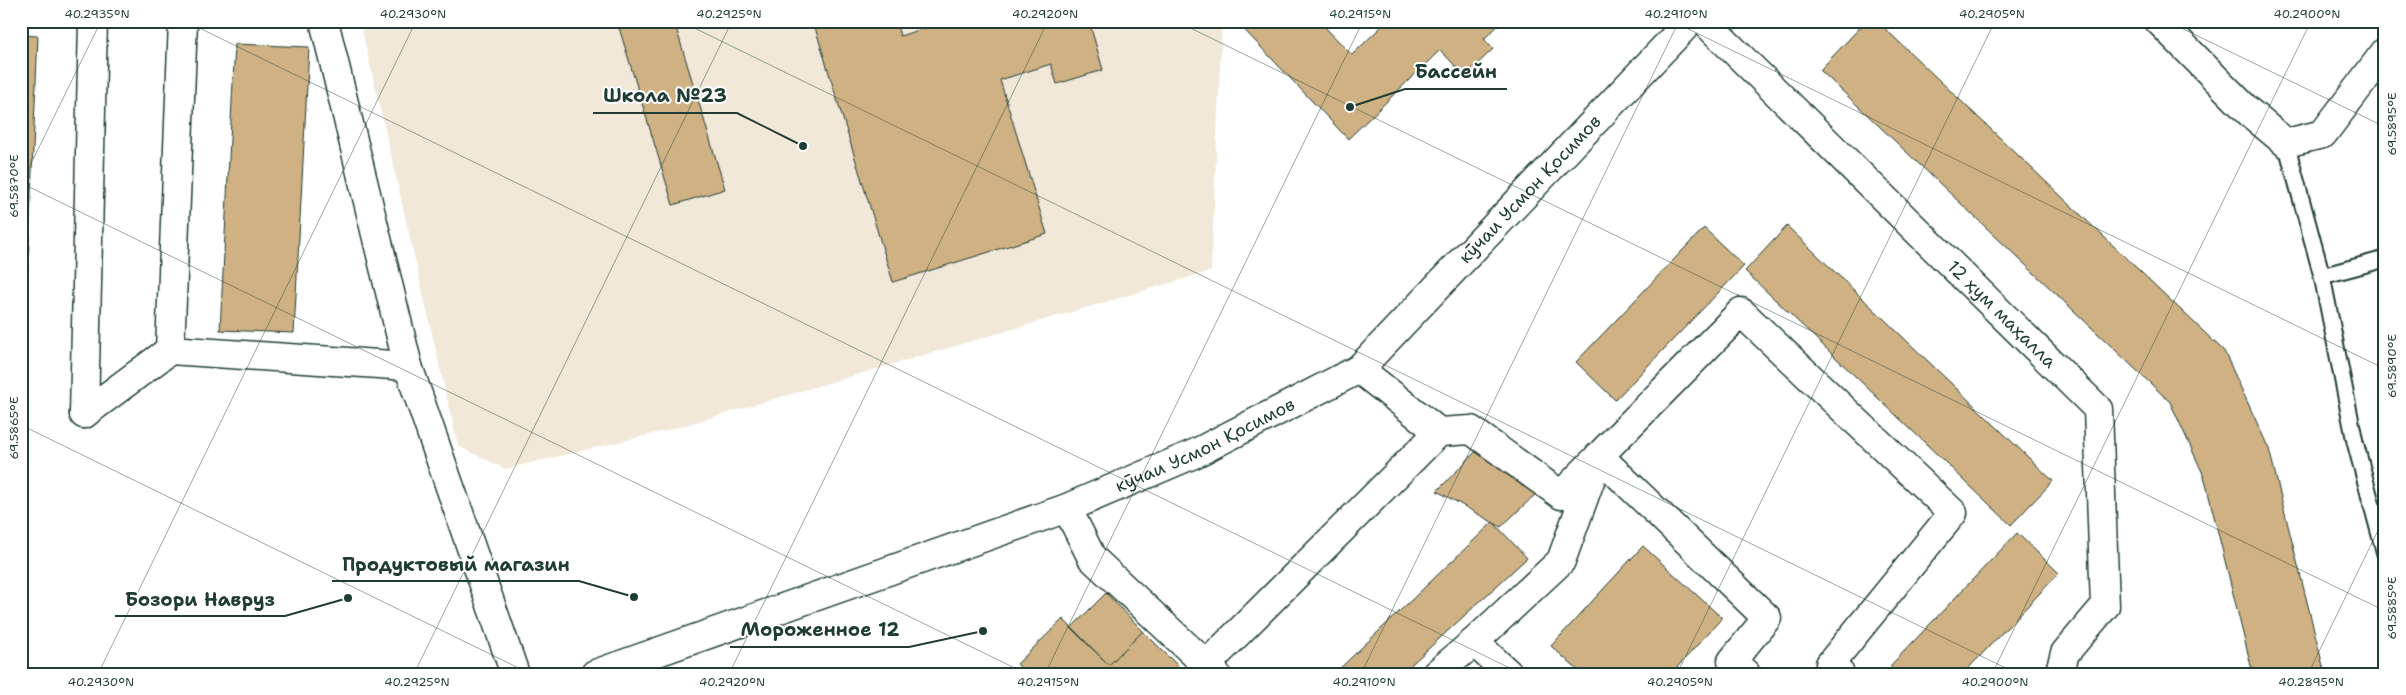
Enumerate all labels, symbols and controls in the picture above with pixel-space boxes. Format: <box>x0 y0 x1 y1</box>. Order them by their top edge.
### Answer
text: 40.2935°N <box>64 6 130 22</box>
text: 40.2930°N <box>380 6 446 22</box>
text: 40.2925°N <box>696 6 762 22</box>
text: 40.2920°N <box>1012 6 1078 22</box>
text: 40.2915°N <box>1329 6 1391 22</box>
text: 40.2910°N <box>1644 6 1708 22</box>
text: 40.2905°N <box>1959 6 2025 22</box>
text: 40.2900°N <box>2274 6 2340 22</box>
callout: Бассейн <box>1405 55 1507 89</box>
text: Бассейн <box>1415 59 1497 84</box>
callout: Школа №23 <box>593 79 737 113</box>
text: Школа №23 <box>603 83 727 108</box>
text: 69.5895°E <box>2384 93 2400 155</box>
street label: кӯчаи Усмон Қосимов <box>1454 110 1606 269</box>
text: 69.5870°E <box>6 154 22 218</box>
street label: 12 ҳум маҳалла <box>1942 255 2062 373</box>
text: 69.5890°E <box>2384 334 2400 398</box>
street label: кӯчаи Усмон Қосимов <box>1111 392 1299 498</box>
text: 69.5865°E <box>6 397 22 459</box>
callout: Продуктовый магазин <box>332 547 579 581</box>
text: Продуктовый магазин <box>342 552 570 577</box>
text: 69.5885°E <box>2384 576 2400 640</box>
callout: Бозори Навруз <box>115 582 285 616</box>
text: Бозори Навруз <box>125 587 275 612</box>
callout: Мороженное 12 <box>730 613 909 647</box>
text: Мороженное 12 <box>741 617 899 642</box>
text: 40.2930°N <box>68 674 134 690</box>
text: 40.2925°N <box>384 674 450 690</box>
text: 40.2920°N <box>699 674 765 690</box>
text: 40.2915°N <box>1017 674 1079 690</box>
text: 40.2910°N <box>1332 674 1396 690</box>
text: 40.2905°N <box>1647 674 1713 690</box>
text: 40.2900°N <box>1962 674 2028 690</box>
text: 40.2895°N <box>2278 674 2344 690</box>

